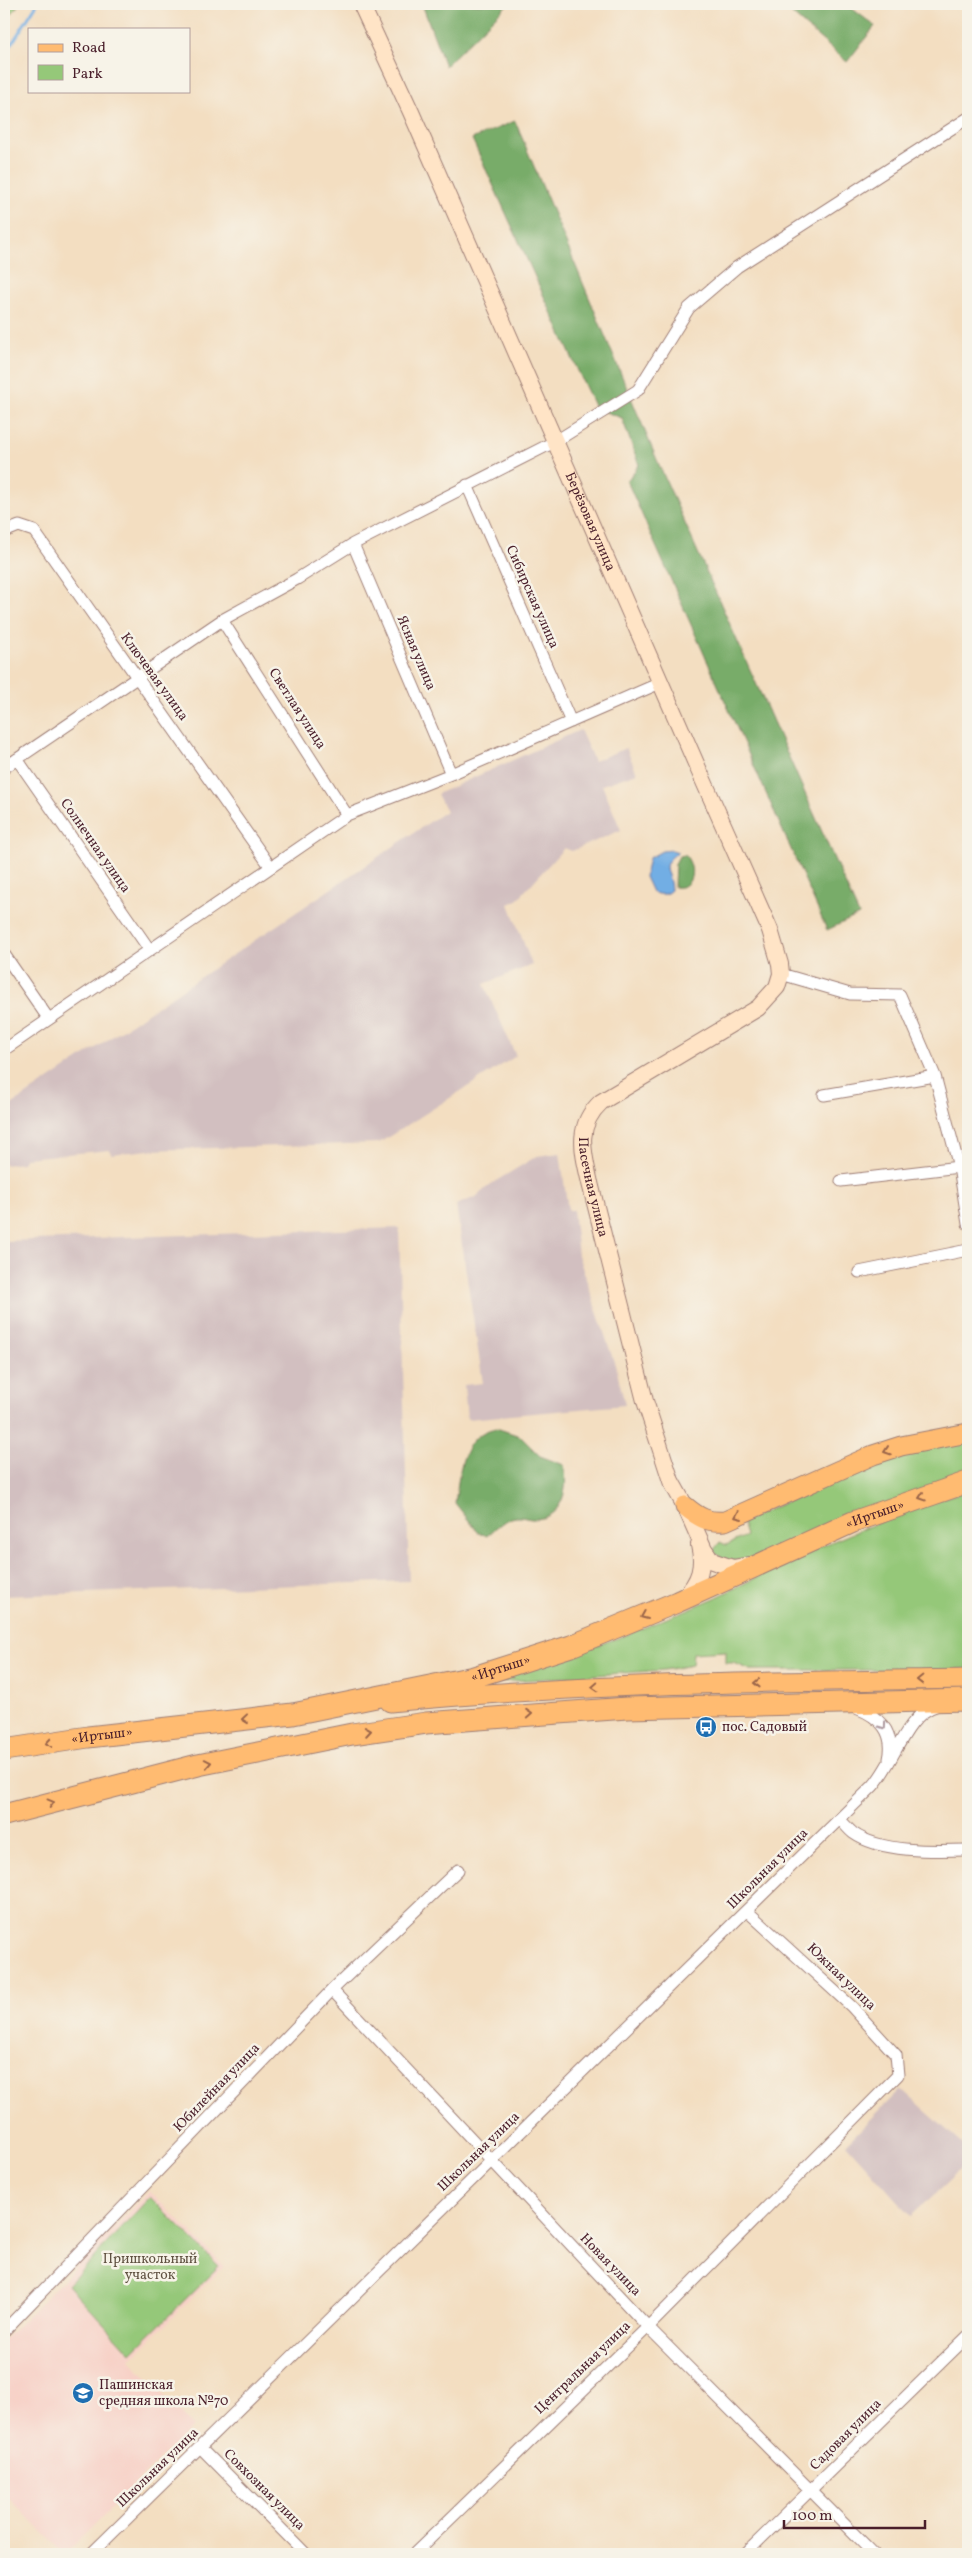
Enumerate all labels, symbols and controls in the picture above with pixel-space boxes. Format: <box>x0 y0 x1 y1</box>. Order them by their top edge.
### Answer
legend <box>28 28 190 92</box>
text: Road <box>72 38 106 59</box>
text: Park <box>72 64 103 85</box>
street label: Берёзовая улица <box>560 469 620 574</box>
street label: Сибирская улица <box>501 542 563 652</box>
street label: Ясная улица <box>392 613 440 693</box>
street label: Ключевая улица <box>116 629 192 725</box>
street label: Светлая улица <box>264 665 330 753</box>
street label: Солнечная улица <box>55 795 135 897</box>
street label: Пасечная улица <box>574 1137 613 1239</box>
one-way arrow <box>883 1445 891 1455</box>
one-way arrow <box>918 1491 926 1501</box>
street label: «Иртыш» <box>842 1495 907 1534</box>
one-way arrow <box>734 1510 743 1520</box>
one-way arrow <box>640 1610 649 1621</box>
street label: «Иртыш» <box>468 1650 533 1687</box>
one-way arrow <box>915 1675 923 1685</box>
one-way arrow <box>753 1678 760 1688</box>
one-way arrow <box>590 1682 598 1692</box>
one-way arrow <box>526 1709 534 1720</box>
one-way arrow <box>241 1713 249 1724</box>
bus stop icon: пос. Садовый <box>694 1715 718 1739</box>
place label: пос. Садовый <box>722 1718 807 1737</box>
one-way arrow <box>877 1720 886 1730</box>
street label: «Иртыш» <box>70 1723 134 1749</box>
one-way arrow <box>363 1727 372 1737</box>
one-way arrow <box>45 1737 53 1748</box>
one-way arrow <box>204 1758 213 1768</box>
one-way arrow <box>46 1798 55 1809</box>
street label: Школьная улица <box>723 1824 813 1914</box>
street label: Южная улица <box>802 1939 880 2015</box>
street label: Юбилейная улица <box>169 2039 265 2137</box>
street label: Школьная улица <box>434 2108 524 2196</box>
street label: Новая улица <box>575 2229 645 2301</box>
park label: Пришкольный участок <box>103 2250 198 2285</box>
street label: Центральная улица <box>531 2317 635 2419</box>
place label: Пашинская средняя школа №70 <box>99 2376 229 2411</box>
school or university icon: Пашинская средняя школа №70 <box>71 2381 95 2405</box>
street label: Садовая улица <box>806 2395 886 2475</box>
street label: Школьная улица <box>113 2424 203 2512</box>
street label: Совхозная улица <box>219 2445 309 2535</box>
scale bar <box>784 2498 926 2530</box>
text: 100 m <box>792 2506 832 2527</box>

